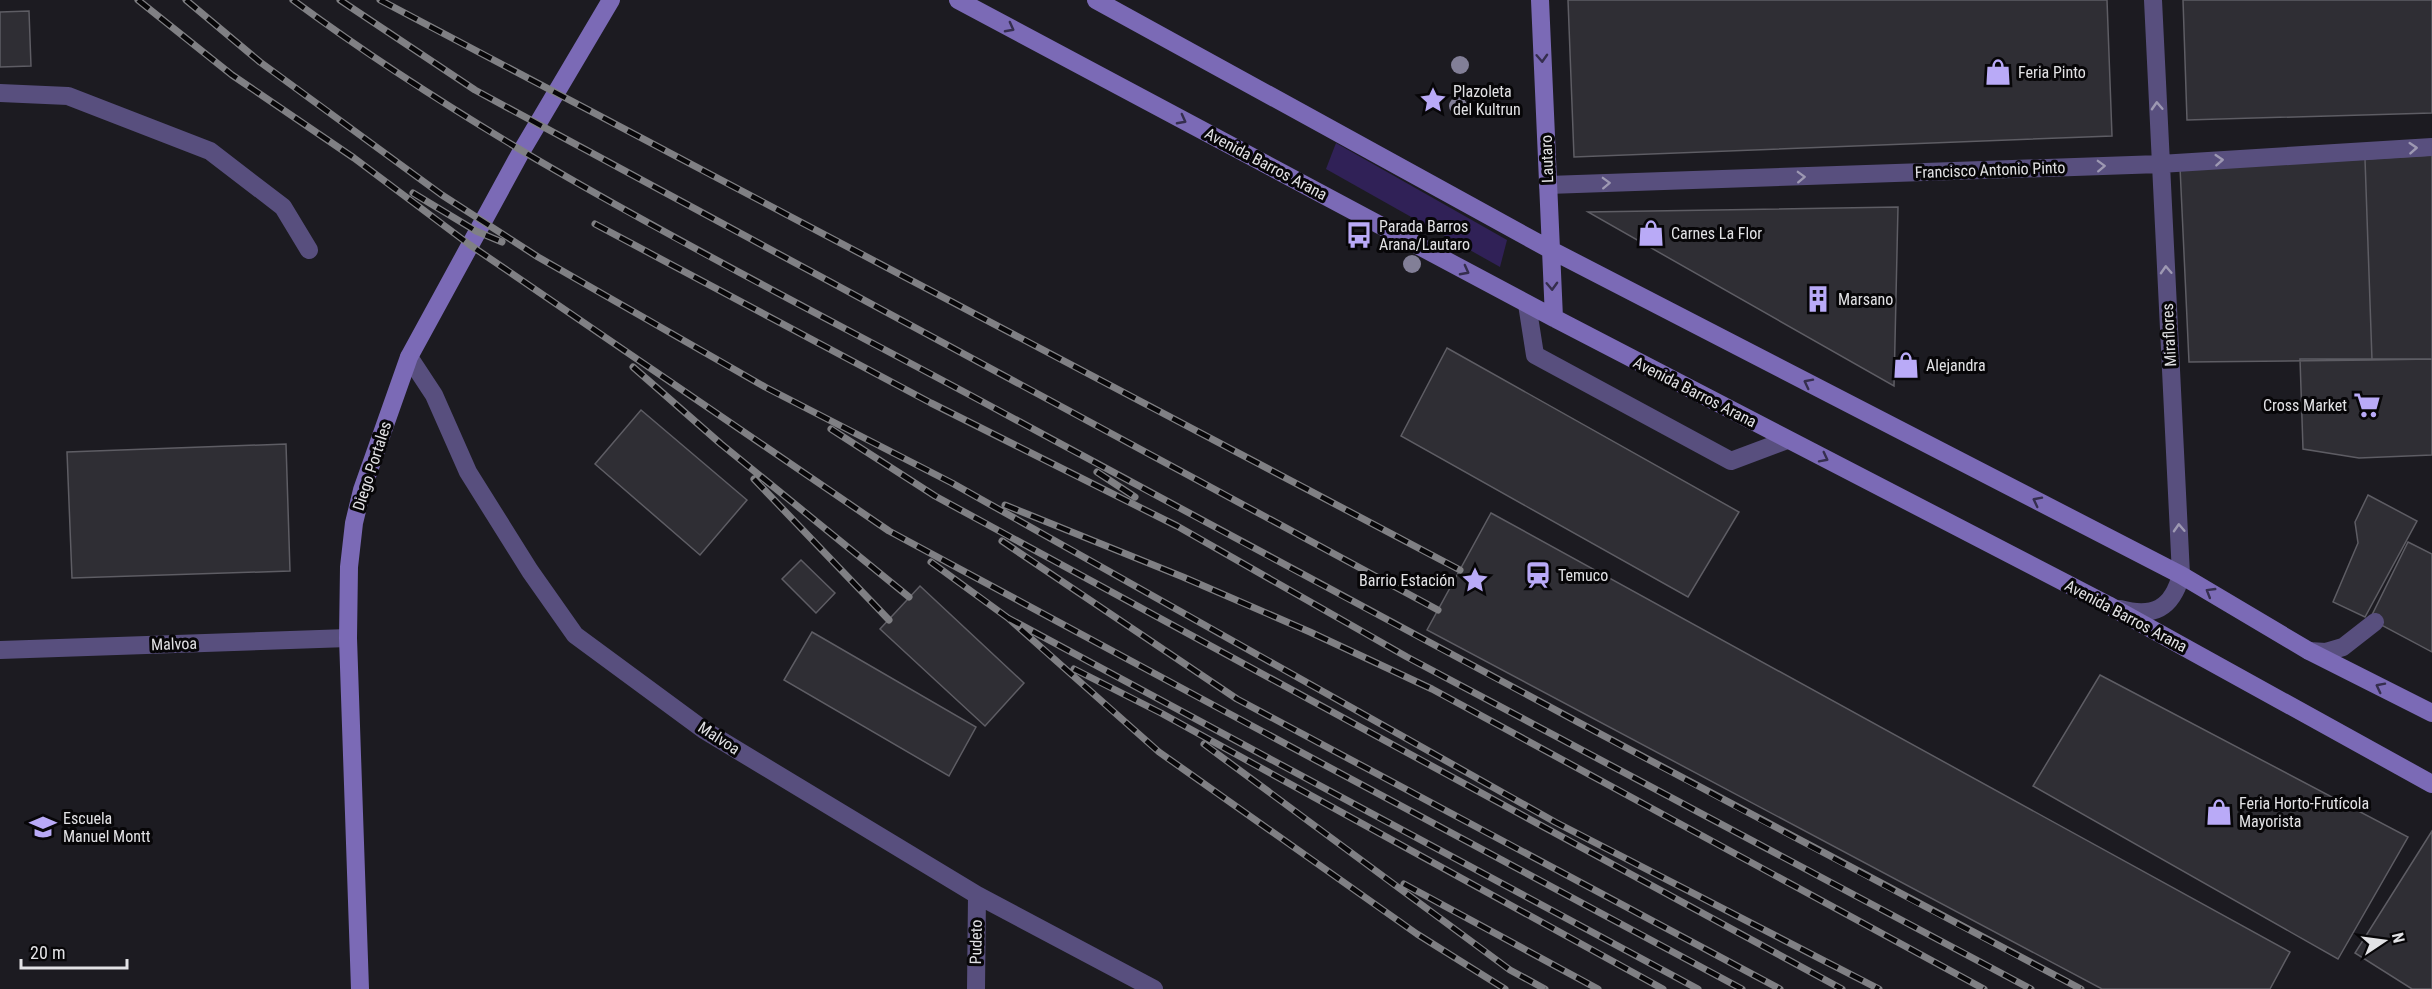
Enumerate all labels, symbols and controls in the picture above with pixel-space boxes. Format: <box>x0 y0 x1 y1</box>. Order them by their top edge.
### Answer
one-way arrow <box>1004 21 1014 32</box>
one-way arrow <box>1536 54 1549 63</box>
shop icon: Feria Pinto <box>1983 57 2013 87</box>
place label: Feria Pinto <box>2018 63 2086 82</box>
place label: Plazoleta del Kultrun <box>1453 82 1521 119</box>
place icon: Plazoleta del Kultrun <box>1418 85 1448 115</box>
one-way arrow <box>2151 101 2164 110</box>
one-way arrow <box>1176 112 1187 124</box>
street label: Avenida Barros Arana <box>1202 124 1330 204</box>
street label: Lautaro <box>1537 135 1557 183</box>
one-way arrow <box>2409 142 2418 155</box>
one-way arrow <box>2214 154 2223 167</box>
street label: Francisco Antonio Pinto <box>1914 158 2066 182</box>
one-way arrow <box>2097 160 2106 173</box>
one-way arrow <box>1797 170 1806 183</box>
one-way arrow <box>1602 177 1611 190</box>
place label: Parada Barros Arana/Lautaro <box>1379 217 1470 254</box>
shop icon: Carnes La Flor <box>1636 218 1666 248</box>
bus stop icon: Parada Barros Arana/Lautaro <box>1344 220 1374 250</box>
place label: Carnes La Flor <box>1671 224 1762 243</box>
one-way arrow <box>1459 264 1469 275</box>
one-way arrow <box>2159 266 2172 275</box>
one-way arrow <box>1546 281 1559 290</box>
building icon: Marsano <box>1803 284 1833 314</box>
place label: Marsano <box>1838 290 1893 309</box>
street label: Miraflores <box>2158 303 2180 367</box>
shop icon: Alejandra <box>1891 350 1921 380</box>
street label: Avenida Barros Arana <box>1630 353 1760 431</box>
place label: Alejandra <box>1926 356 1986 375</box>
one-way arrow <box>1803 378 1814 390</box>
supermarket icon: Cross Market <box>2352 390 2382 420</box>
place label: Cross Market <box>2263 396 2347 415</box>
street label: Diego Portales <box>349 419 395 513</box>
one-way arrow <box>1817 451 1828 463</box>
one-way arrow <box>2033 497 2044 508</box>
one-way arrow <box>2172 524 2185 533</box>
station icon: Temuco <box>1523 560 1553 590</box>
place icon: Barrio Estación <box>1460 565 1490 595</box>
place label: Temuco <box>1558 566 1608 585</box>
place label: Barrio Estación <box>1359 571 1455 590</box>
street label: Avenida Barros Arana <box>2062 576 2190 656</box>
one-way arrow <box>2206 588 2216 600</box>
street label: Malvoa <box>151 634 197 654</box>
one-way arrow <box>2375 683 2386 694</box>
street label: Malvoa <box>695 718 743 758</box>
place label: Feria Horto-Frutícola Mayorista <box>2239 794 2369 831</box>
shop icon: Feria Horto-Frutícola Mayorista <box>2204 797 2234 827</box>
place label: Escuela Manuel Montt <box>63 809 151 846</box>
school or university icon: Escuela Manuel Montt <box>28 812 58 842</box>
north arrow <box>2354 911 2414 971</box>
street label: Pudeto <box>966 920 986 964</box>
text: N <box>2388 931 2408 945</box>
scale bar <box>21 932 128 970</box>
text: 20 m <box>30 942 65 963</box>

